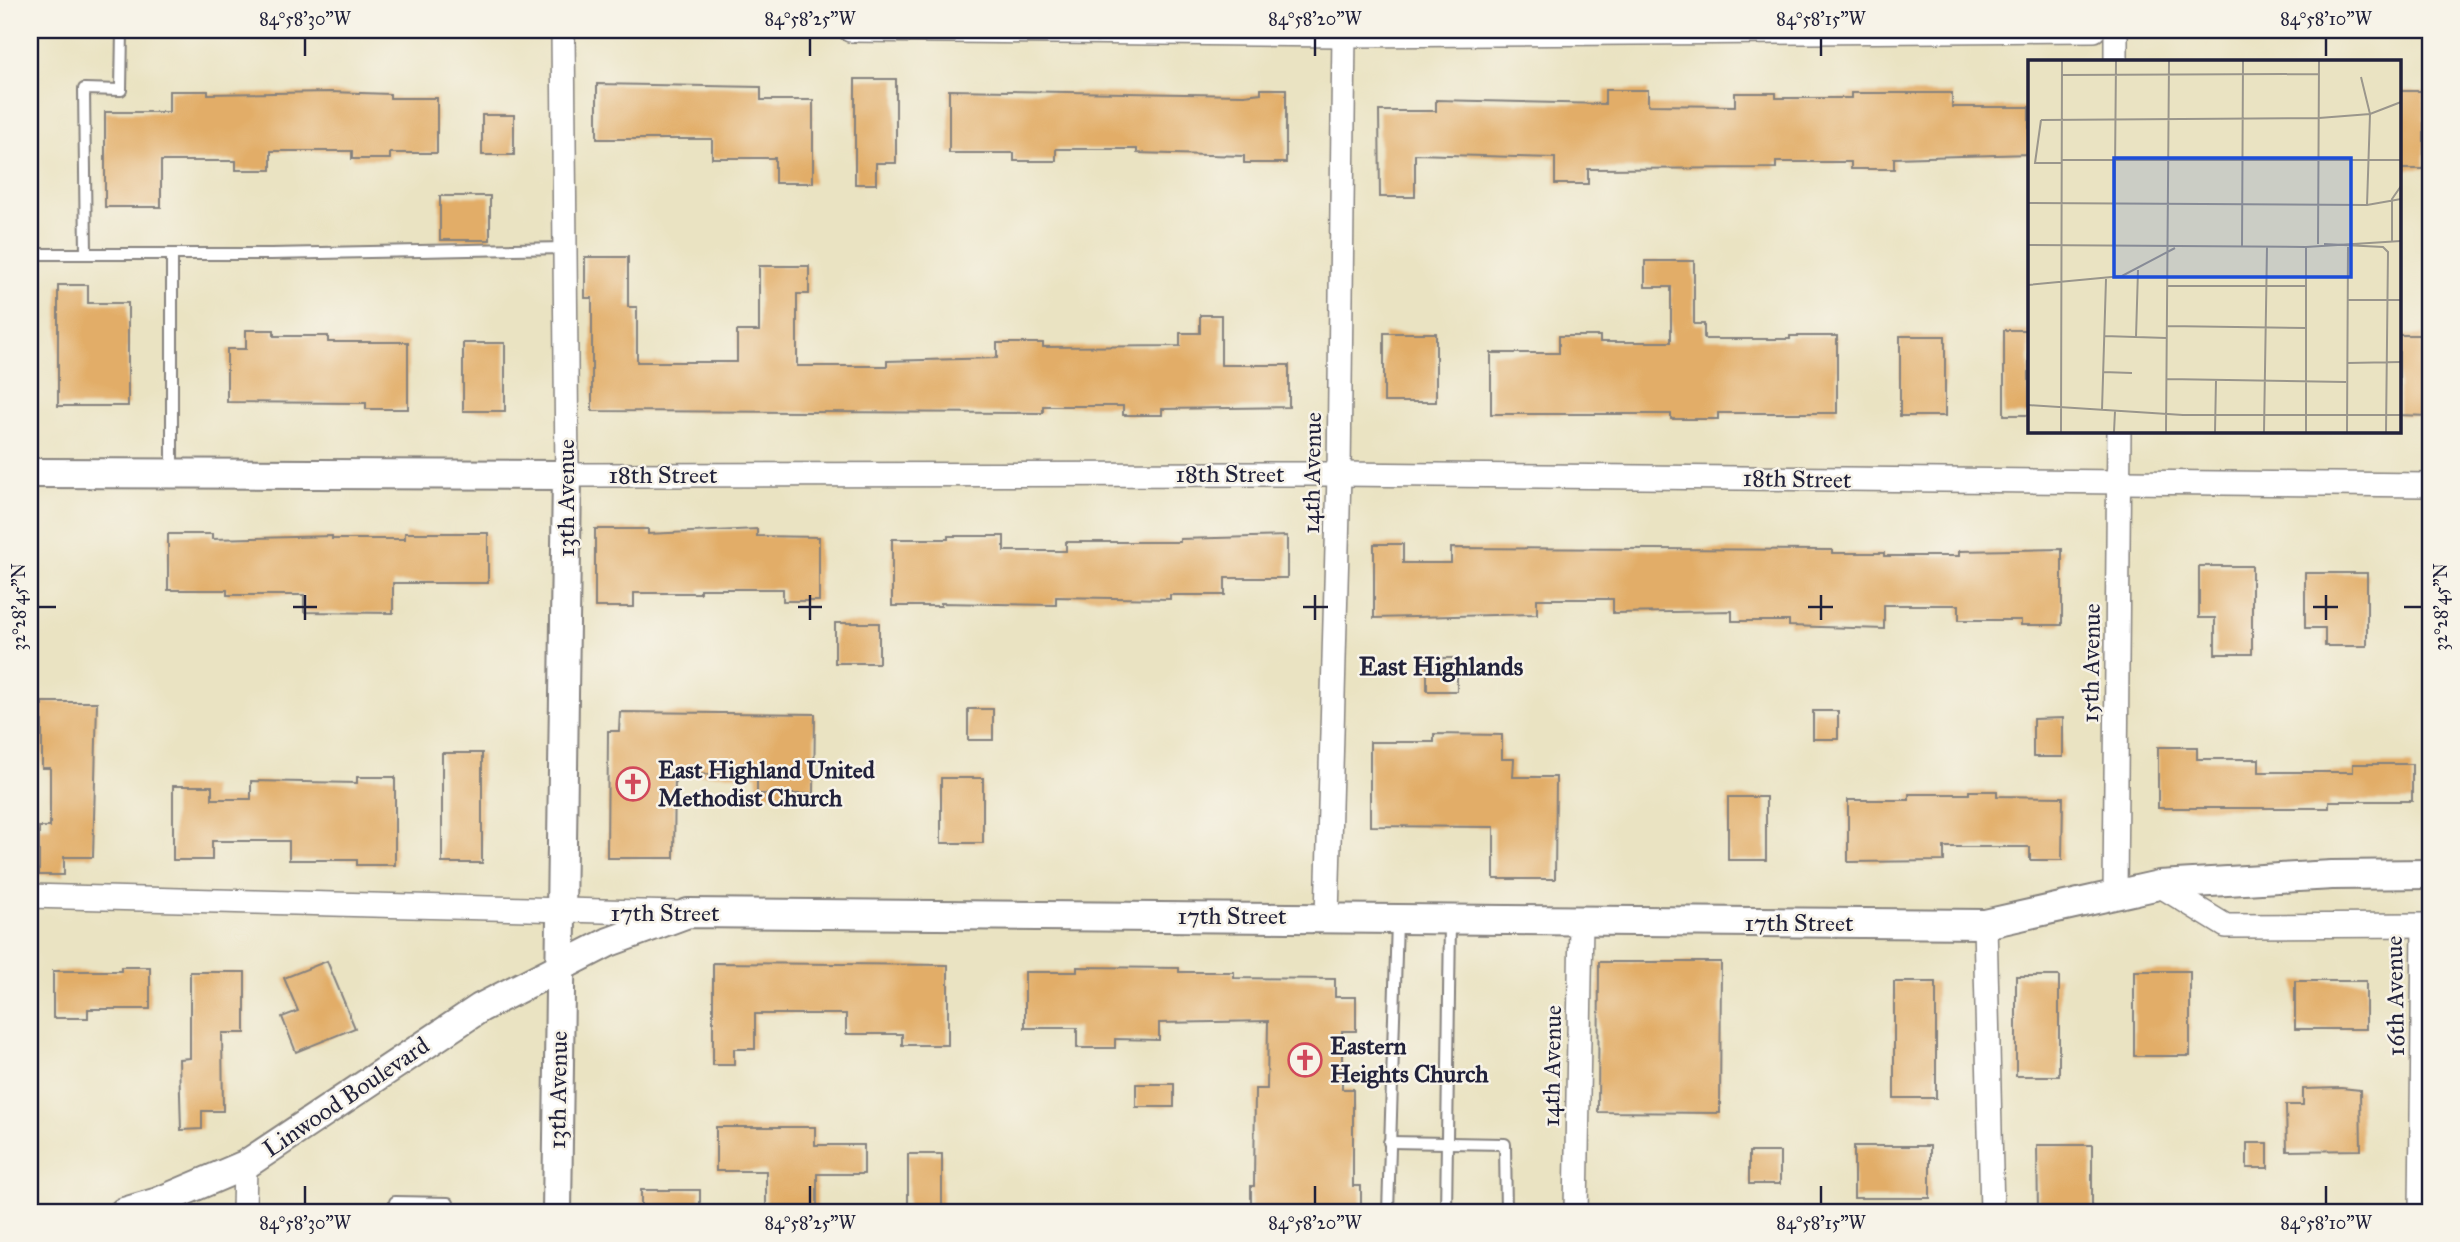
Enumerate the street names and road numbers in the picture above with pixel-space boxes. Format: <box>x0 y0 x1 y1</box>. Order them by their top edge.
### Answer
street label: 14th Avenue <box>1296 412 1328 534</box>
street label: 13th Avenue <box>551 439 581 557</box>
street label: 18th Street <box>1176 459 1285 489</box>
street label: 18th Street <box>609 460 718 490</box>
street label: 18th Street <box>1742 463 1852 495</box>
street label: 15th Avenue <box>2075 603 2107 723</box>
street label: 17th Street <box>611 898 720 928</box>
street label: 17th Street <box>1178 901 1287 931</box>
street label: 17th Street <box>1745 908 1854 938</box>
street label: 16th Avenue <box>2379 935 2411 1057</box>
street label: 14th Avenue <box>1536 1005 1568 1127</box>
street label: Linwood Boulevard <box>257 1030 435 1164</box>
street label: 13th Avenue <box>542 1031 574 1149</box>

